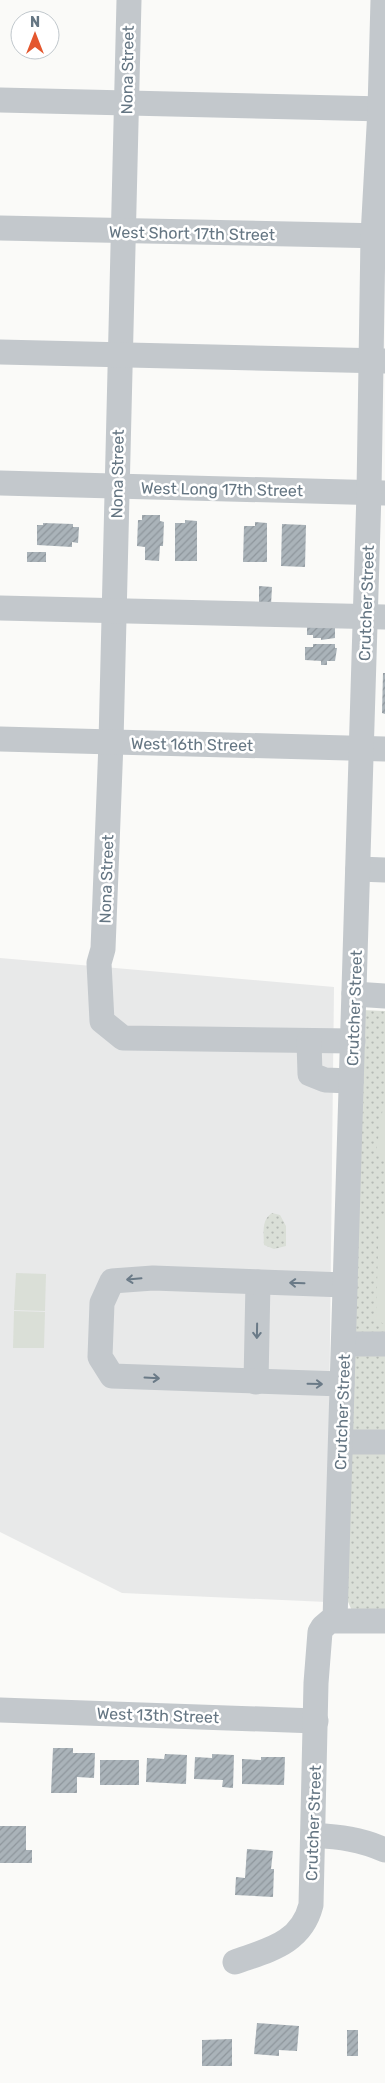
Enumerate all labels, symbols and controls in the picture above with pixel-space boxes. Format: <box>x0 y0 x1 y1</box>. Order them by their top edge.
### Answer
north arrow <box>10 10 60 60</box>
text: N <box>30 14 40 31</box>
street label: Nona Street <box>117 25 138 115</box>
street label: West Short 17th Street <box>109 223 275 244</box>
street label: Nona Street <box>107 429 128 519</box>
street label: West Long 17th Street <box>141 479 303 500</box>
street label: Crutcher Street <box>355 545 378 661</box>
street label: West 16th Street <box>131 734 253 755</box>
street label: Nona Street <box>95 834 118 924</box>
street label: Crutcher Street <box>343 950 366 1066</box>
one-way arrow <box>127 1274 143 1284</box>
one-way arrow <box>289 1279 305 1288</box>
one-way arrow <box>252 1322 262 1338</box>
street label: Crutcher Street <box>331 1354 354 1470</box>
one-way arrow <box>144 1373 160 1382</box>
one-way arrow <box>306 1379 322 1388</box>
street label: West 13th Street <box>96 1704 219 1727</box>
street label: Crutcher Street <box>302 1765 325 1881</box>

